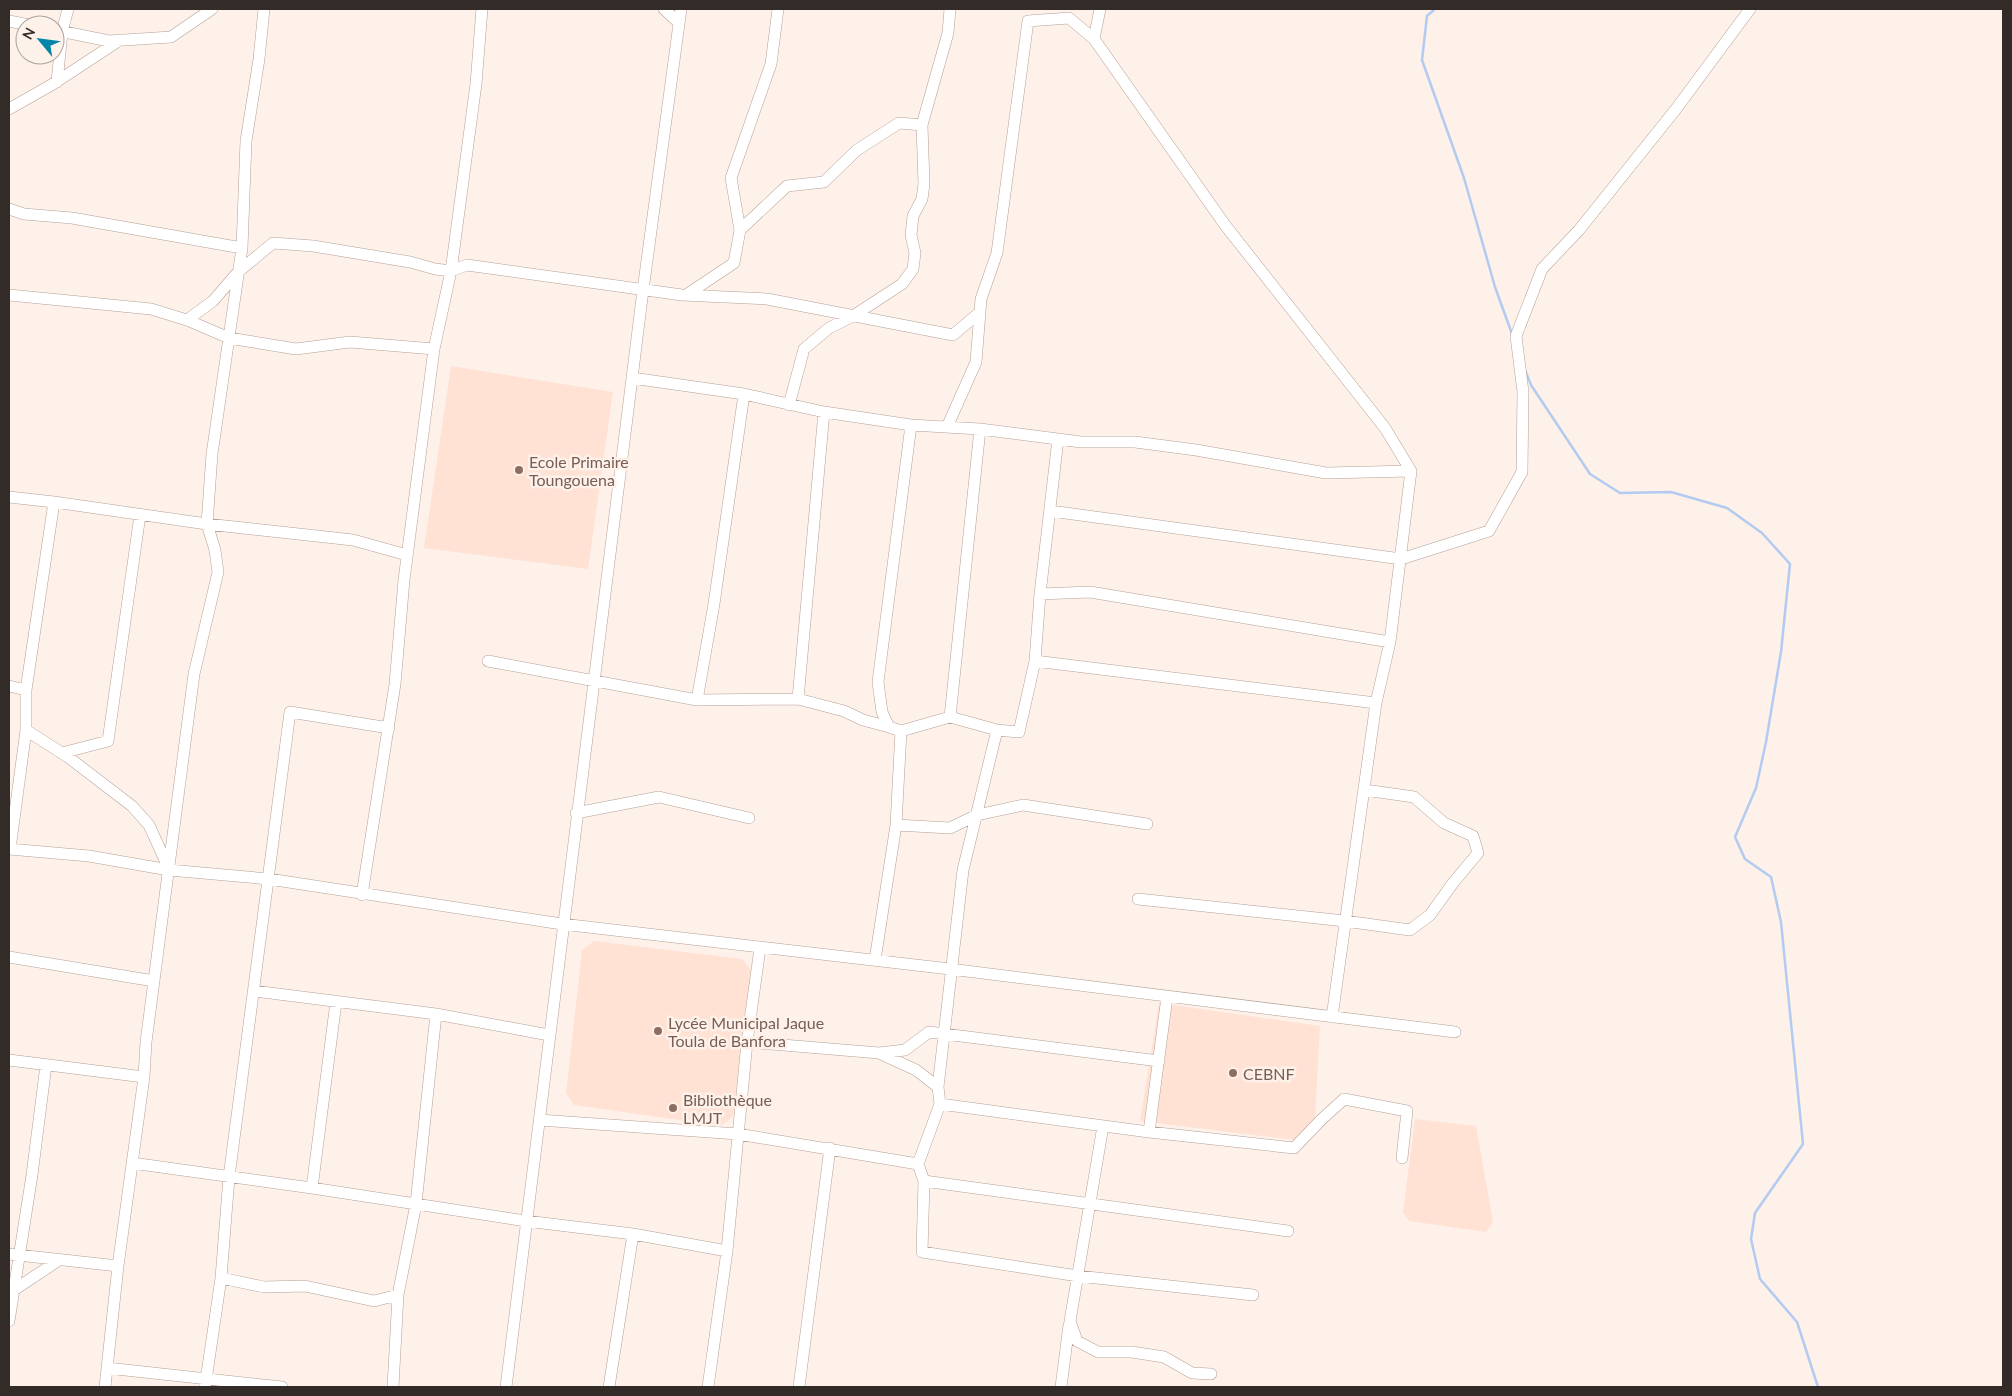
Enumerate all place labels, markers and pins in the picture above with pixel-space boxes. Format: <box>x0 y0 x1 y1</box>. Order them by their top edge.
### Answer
place label: Ecole Primaire Toungouena <box>529 452 629 489</box>
marker: Ecole Primaire Toungouena <box>513 464 525 476</box>
place label: Lycée Municipal Jaque Toula de Banfora <box>668 1013 824 1050</box>
marker: Lycée Municipal Jaque Toula de Banfora <box>652 1025 664 1037</box>
place label: CEBNF <box>1243 1064 1295 1083</box>
marker: CEBNF <box>1227 1067 1239 1079</box>
place label: Bibliothèque LMJT <box>683 1090 772 1127</box>
marker: Bibliothèque LMJT <box>667 1102 679 1114</box>

